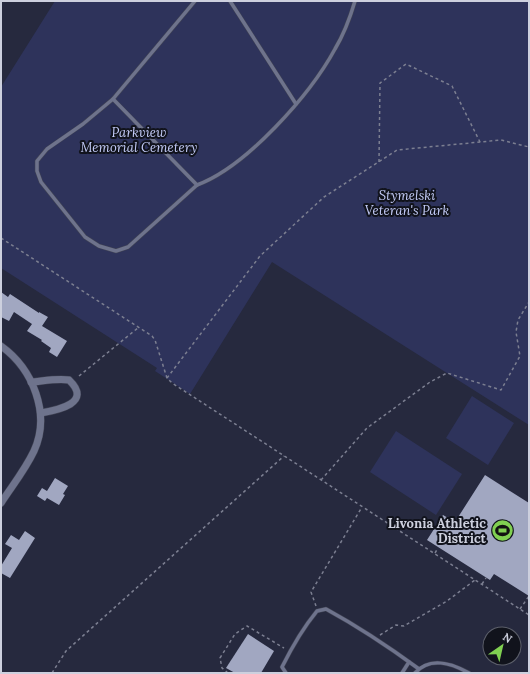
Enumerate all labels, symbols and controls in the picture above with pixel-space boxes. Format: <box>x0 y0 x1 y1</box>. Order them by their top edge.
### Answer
park label: Parkview Memorial Cemetery <box>81 124 198 156</box>
park label: Stymelski Veteran's Park <box>365 187 449 219</box>
place label: Livonia Athletic District <box>388 515 487 547</box>
sports icon: Livonia Athletic District <box>489 517 515 543</box>
north arrow <box>482 626 522 666</box>
text: N <box>500 630 515 646</box>

